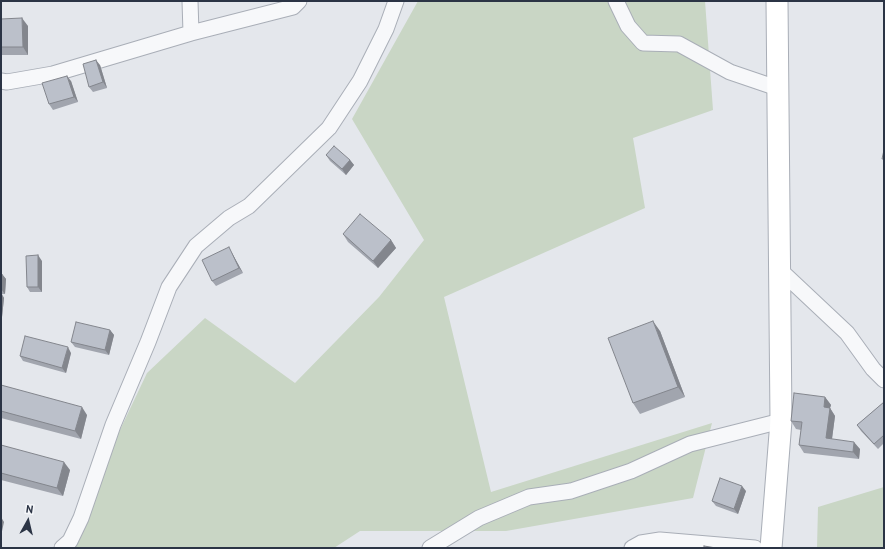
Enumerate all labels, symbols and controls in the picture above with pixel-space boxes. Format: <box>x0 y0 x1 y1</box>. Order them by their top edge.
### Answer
north arrow <box>8 501 48 541</box>
text: N <box>25 502 34 517</box>

